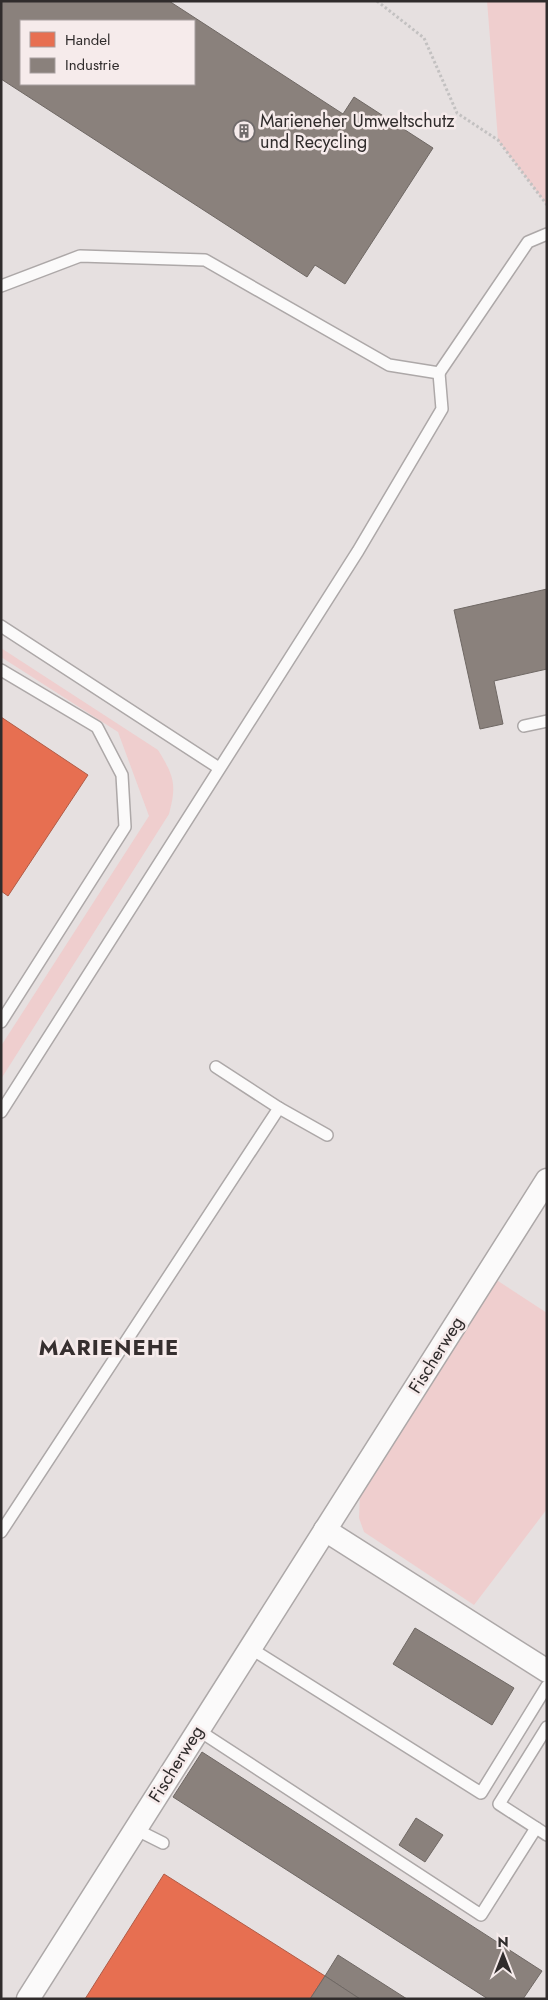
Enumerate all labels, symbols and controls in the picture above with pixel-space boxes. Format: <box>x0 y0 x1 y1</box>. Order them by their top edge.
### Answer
legend <box>20 20 195 85</box>
text: Handel <box>65 29 111 51</box>
text: Industrie <box>65 54 120 76</box>
place label: Marieneher Umweltschutz und Recycling <box>260 108 455 155</box>
building icon: Marieneher Umweltschutz und Recycling <box>232 119 256 143</box>
street label: Fischerweg <box>402 1311 470 1399</box>
district label: MARIENEHE <box>39 1331 179 1363</box>
street label: Fischerweg <box>142 1720 210 1808</box>
north arrow <box>478 1930 528 1980</box>
text: N <box>497 1932 509 1952</box>

